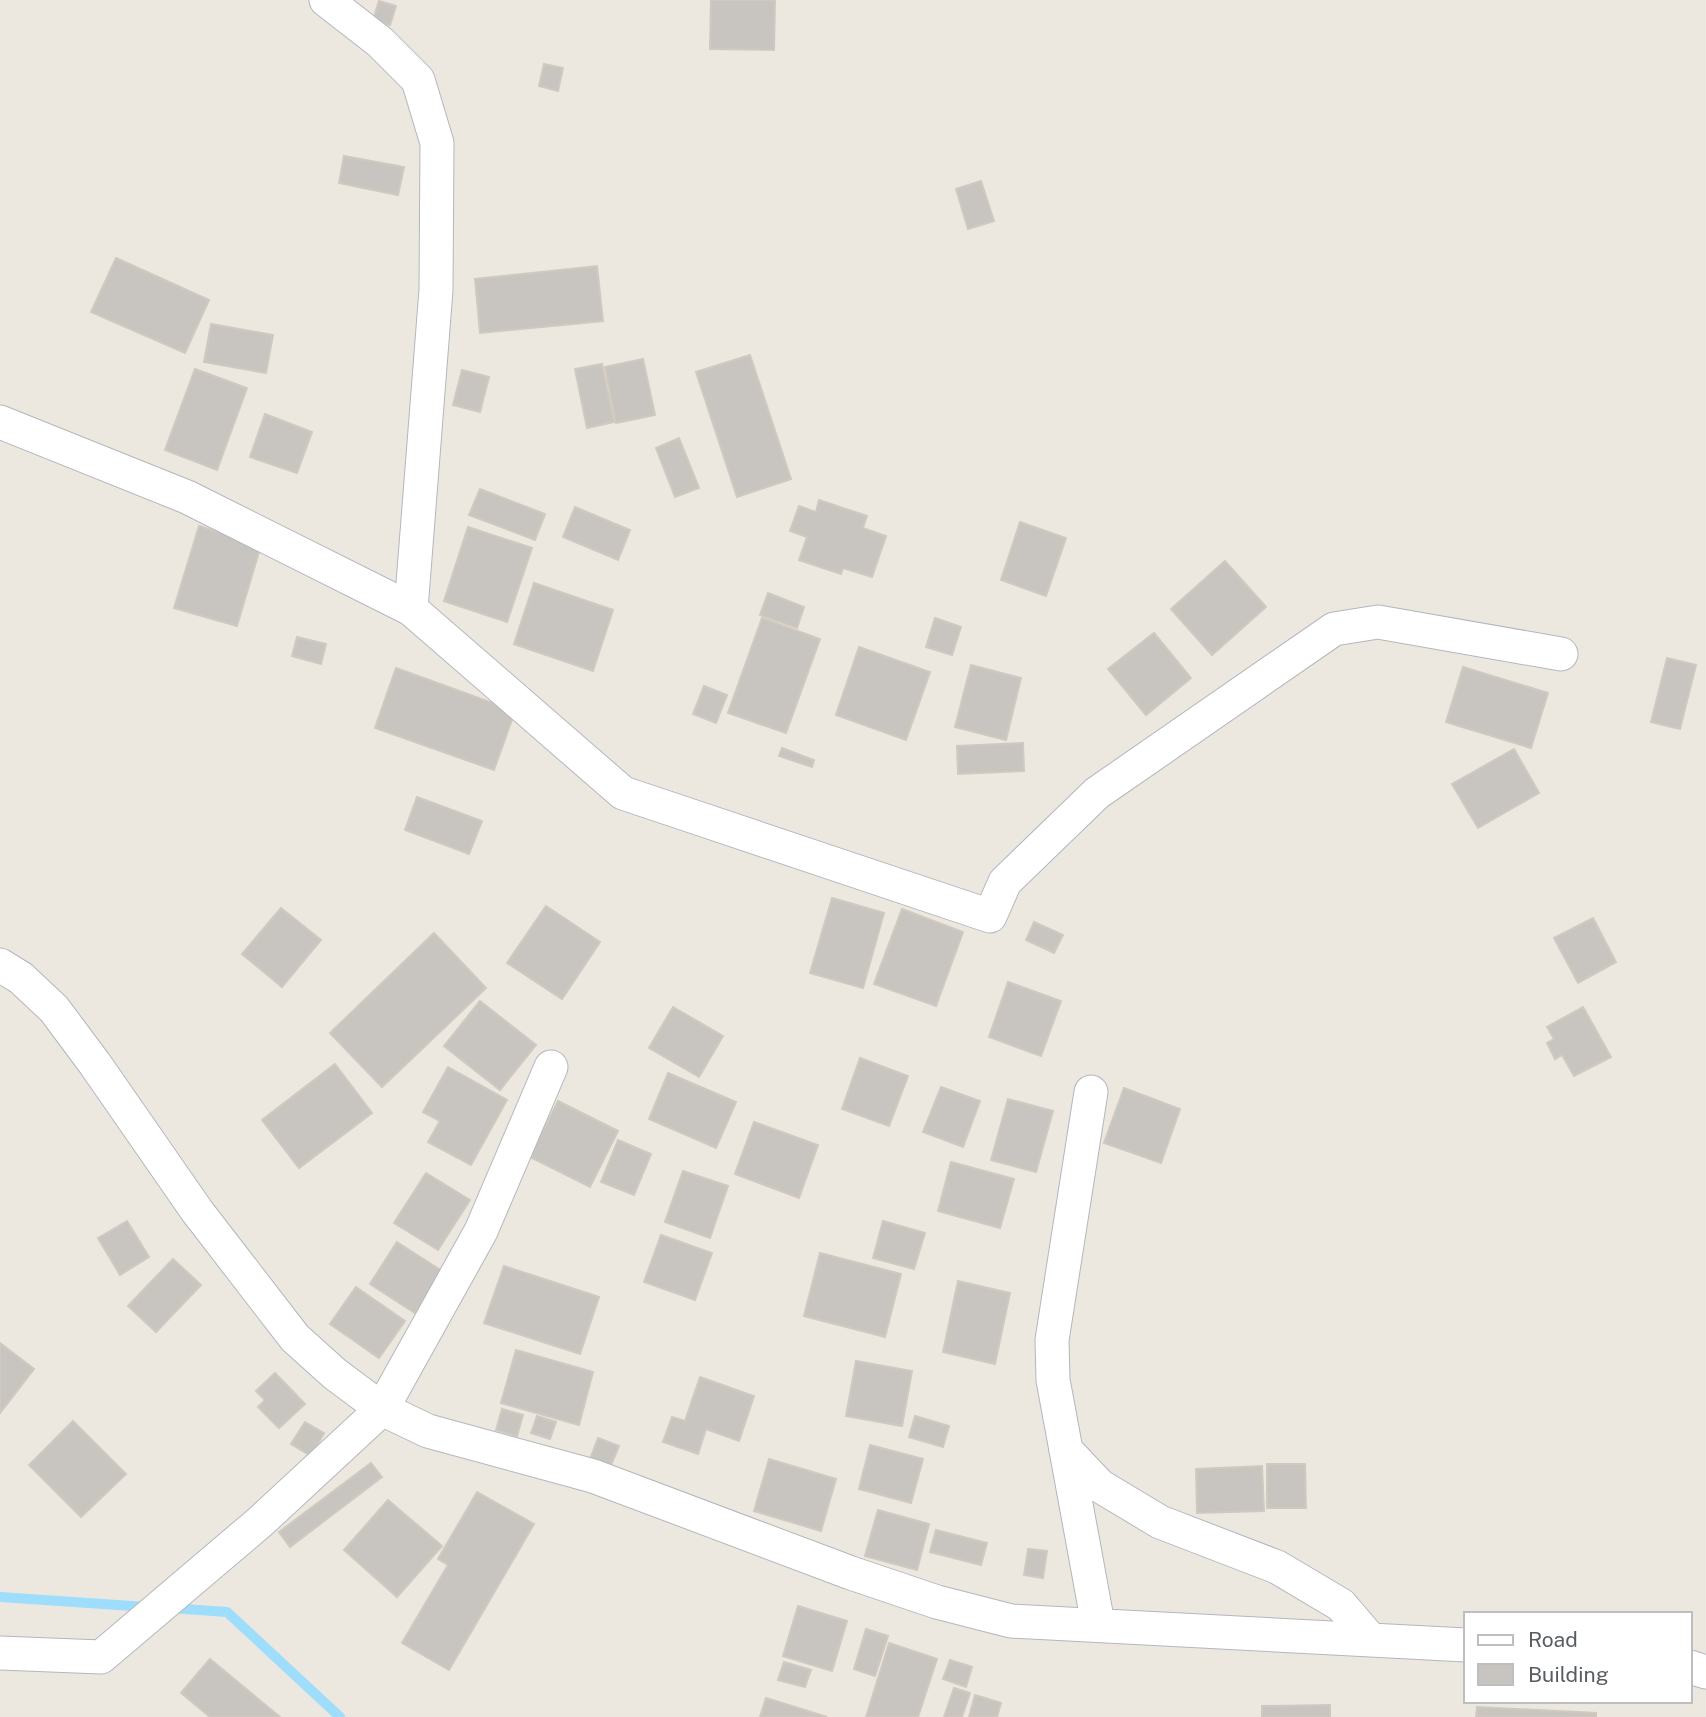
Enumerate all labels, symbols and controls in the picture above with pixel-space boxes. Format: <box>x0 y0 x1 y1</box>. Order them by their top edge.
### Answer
legend <box>1464 1612 1692 1703</box>
text: Road <box>1528 1627 1578 1652</box>
text: Building <box>1528 1662 1609 1687</box>

